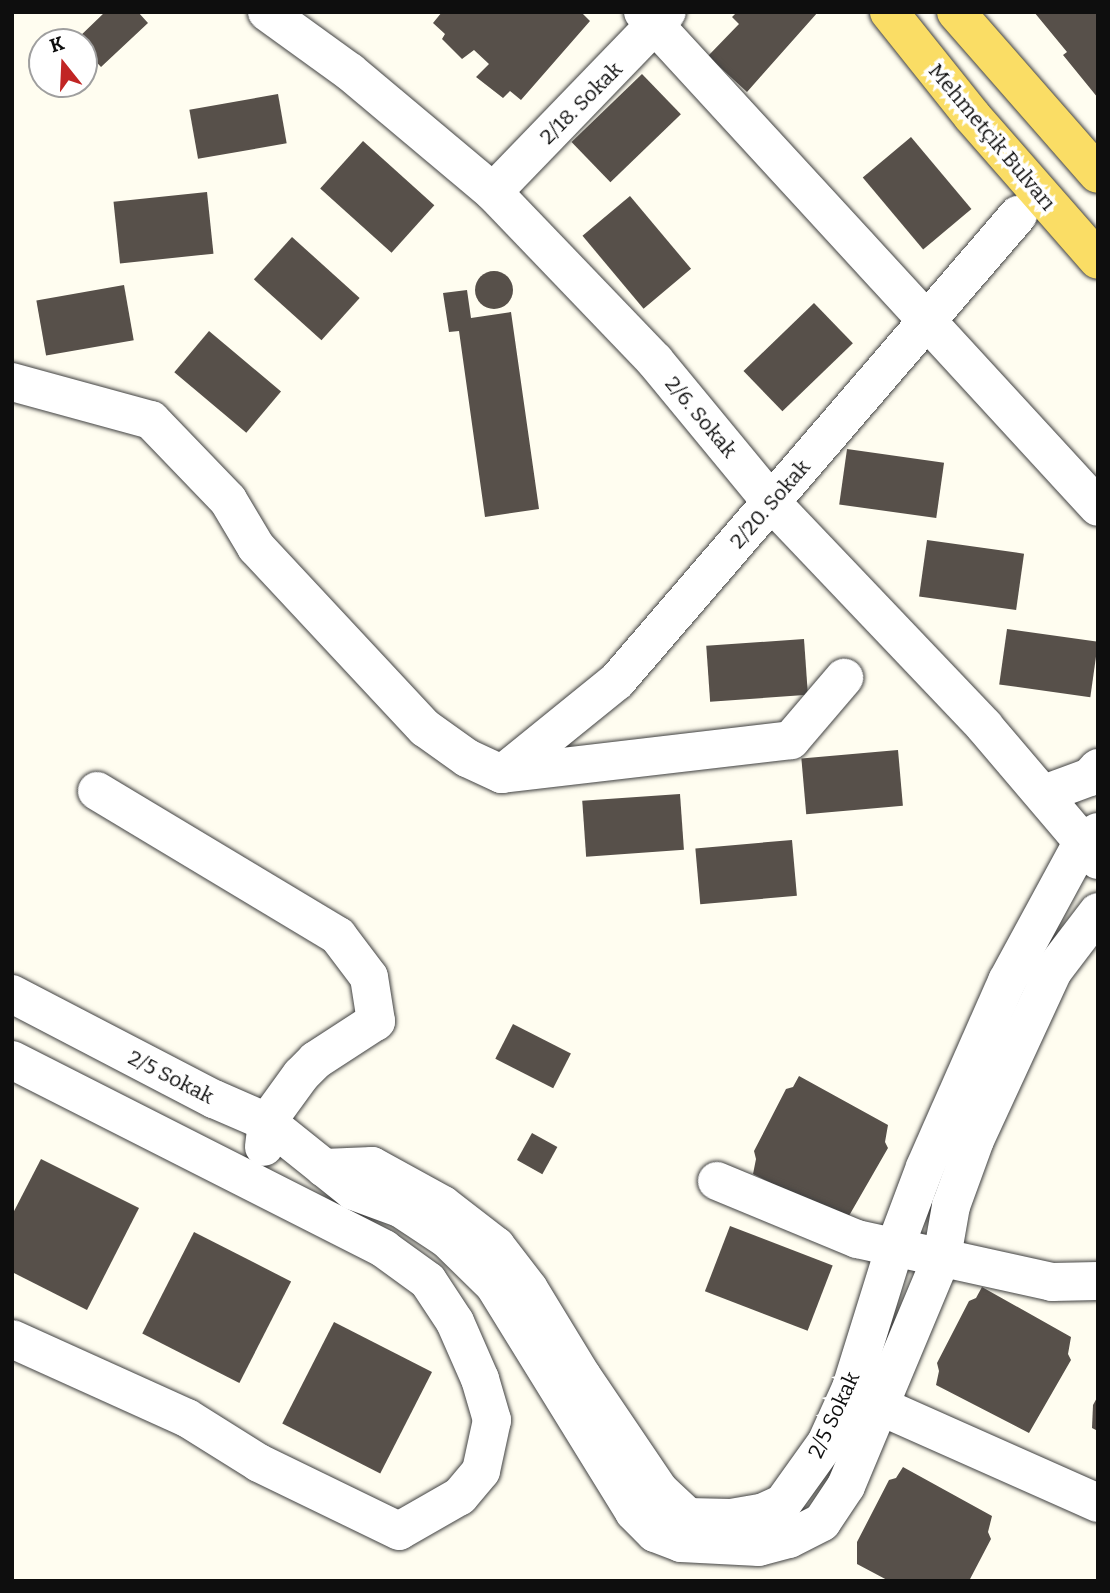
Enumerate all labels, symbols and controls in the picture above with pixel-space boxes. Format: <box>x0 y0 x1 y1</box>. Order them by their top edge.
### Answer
north arrow <box>28 28 98 98</box>
text: K <box>47 31 67 58</box>
street label: 2/18. Sokak <box>535 57 627 149</box>
street label: Mehmetçik Bulvarı <box>923 58 1061 216</box>
street label: 2/6. Sokak <box>660 371 742 463</box>
street label: 2/20. Sokak <box>725 454 815 554</box>
street label: 2/5 Sokak <box>124 1045 218 1109</box>
street label: 2/5 Sokak <box>803 1368 865 1462</box>

